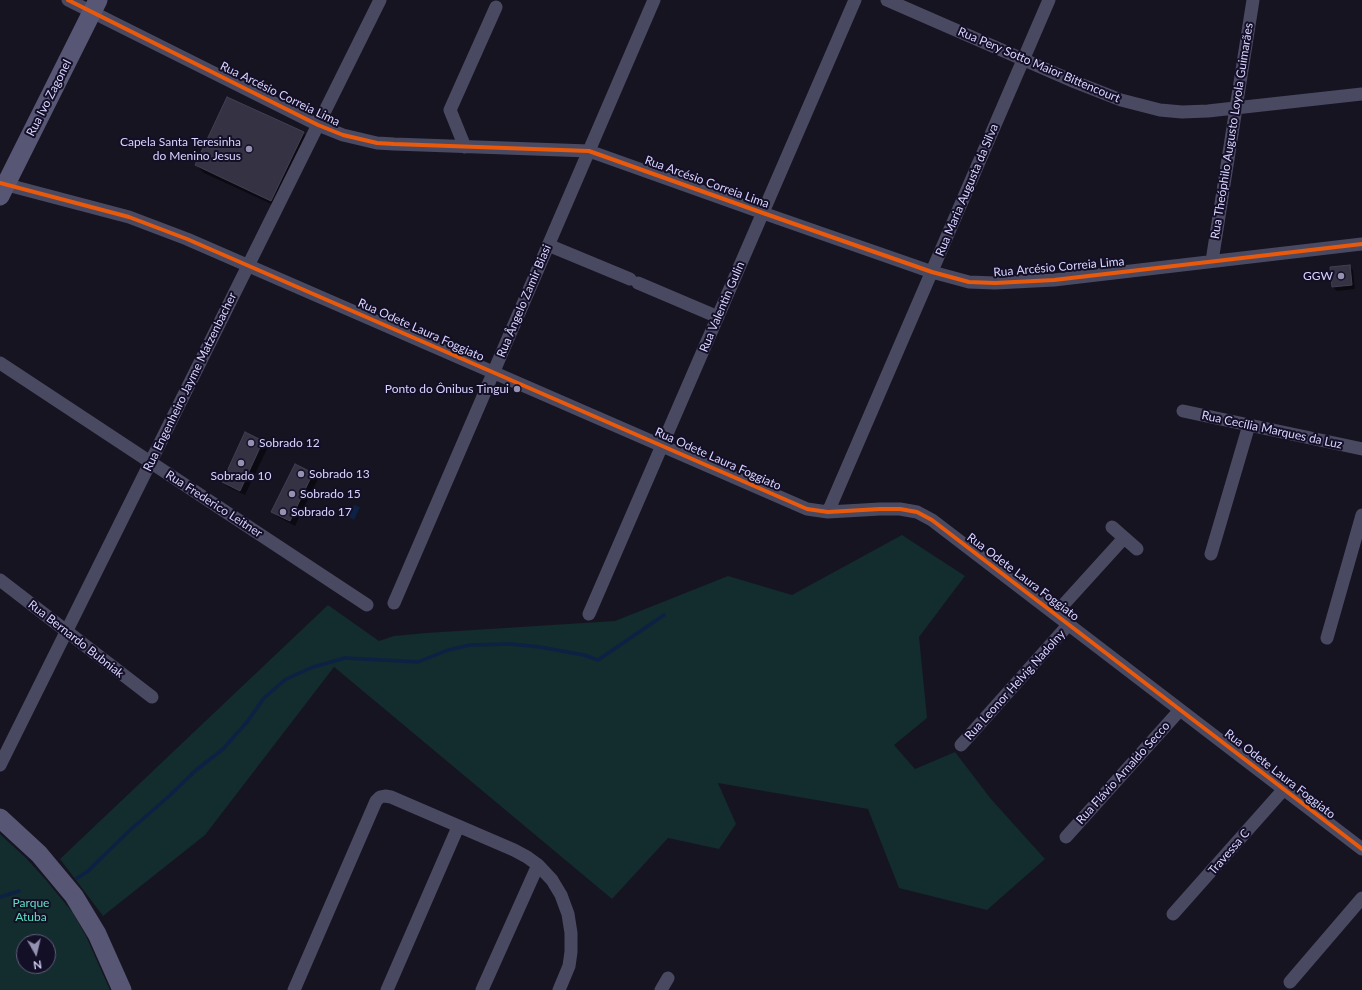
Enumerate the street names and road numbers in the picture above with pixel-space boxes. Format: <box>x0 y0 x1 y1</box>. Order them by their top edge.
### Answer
street label: Rua Theóphilo Augusto Loyola Guimarães <box>1208 22 1256 240</box>
street label: Rua Pery Sotto Maior Bittencourt <box>956 24 1122 106</box>
street label: Rua Ivo Zagonel <box>24 57 74 139</box>
street label: Rua Arcésio Correia Lima <box>218 59 342 129</box>
street label: Rua Maria Augusta da Silva <box>933 122 1001 258</box>
street label: Rua Arcésio Correia Lima <box>643 153 771 211</box>
street label: Rua Ângelo Zamir Biasi <box>494 243 554 359</box>
street label: Rua Arcésio Correia Lima <box>993 254 1125 280</box>
street label: Rua Valentin Gulin <box>696 260 748 354</box>
street label: Rua Engenheiro Jayme Matzenbacher <box>140 290 240 474</box>
street label: Rua Odete Laura Foggiato <box>356 296 486 364</box>
street label: Rua Cecília Marques da Luz <box>1200 408 1344 452</box>
street label: Rua Odete Laura Foggiato <box>653 425 783 493</box>
street label: Rua Frederico Leitner <box>163 467 265 541</box>
street label: Rua Odete Laura Foggiato <box>964 530 1082 624</box>
street label: Rua Bernardo Bubniak <box>25 597 127 681</box>
street label: Rua Leonor Helvig Nadolny <box>962 627 1068 743</box>
street label: Rua Flávio Arnaldo Secco <box>1073 719 1173 827</box>
street label: Rua Odete Laura Foggiato <box>1222 726 1338 822</box>
street label: Travessa C <box>1205 826 1253 878</box>

